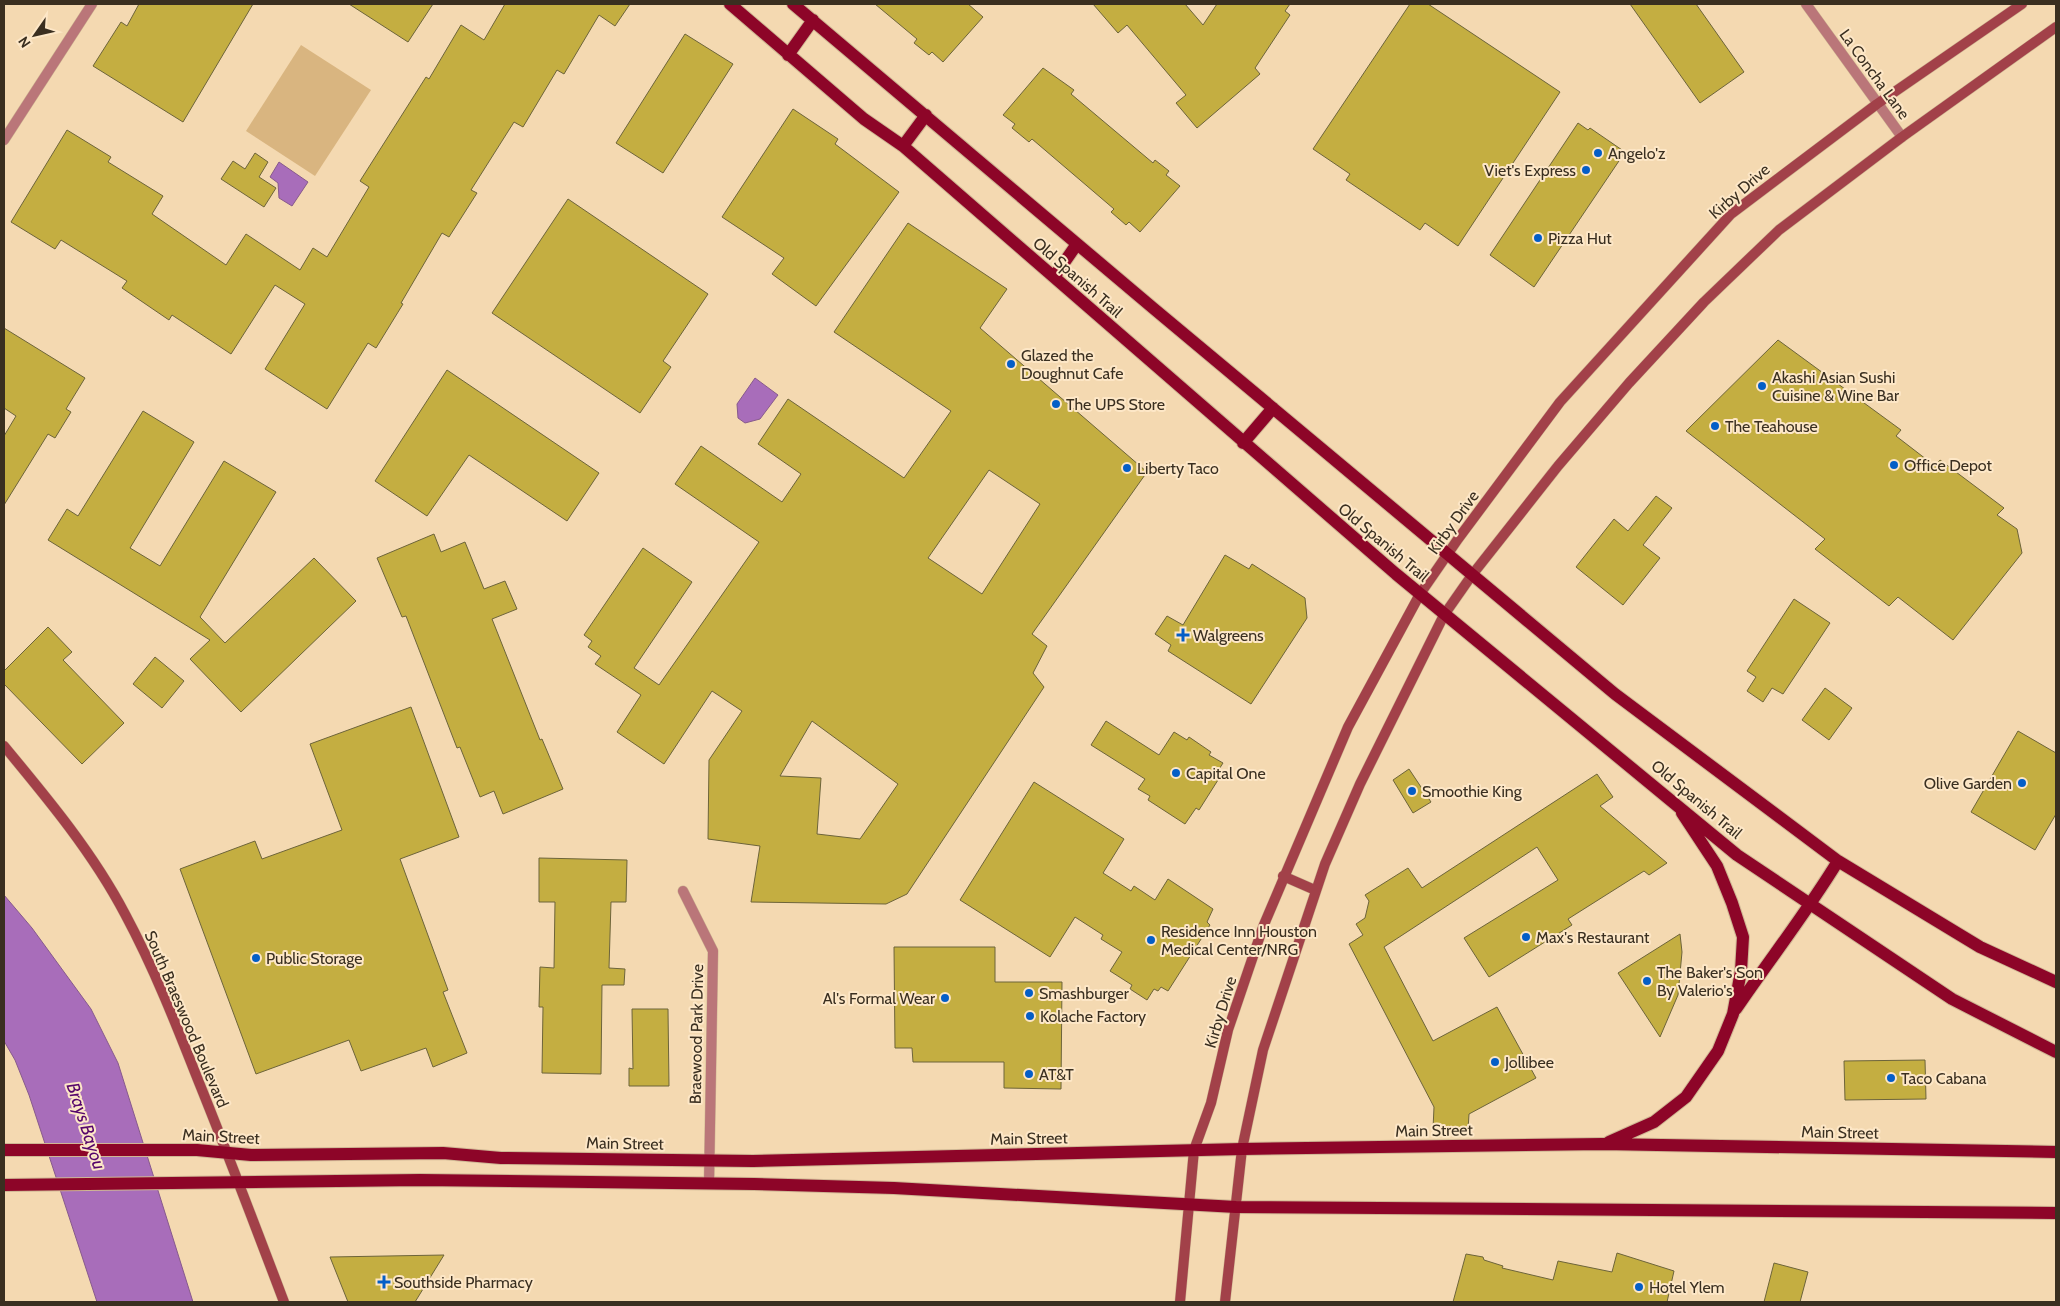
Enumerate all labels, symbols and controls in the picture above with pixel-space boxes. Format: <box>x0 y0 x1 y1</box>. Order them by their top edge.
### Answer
north arrow <box>10 10 60 60</box>
street label: La Concha Lane <box>1836 26 1914 123</box>
text: N <box>14 33 34 51</box>
place label: Angelo'z <box>1608 144 1666 163</box>
marker: Angelo'z <box>1592 147 1604 159</box>
street label: Kirby Drive <box>1705 160 1774 223</box>
place label: Viet's Express <box>1484 161 1576 180</box>
marker: Viet's Express <box>1580 164 1592 176</box>
place label: Pizza Hut <box>1548 229 1612 248</box>
marker: Pizza Hut <box>1532 232 1544 244</box>
street label: Old Spanish Trail <box>1029 233 1126 322</box>
place label: Glazed the Doughnut Cafe <box>1021 346 1123 383</box>
marker: Glazed the Doughnut Cafe <box>1005 358 1017 370</box>
place label: Akashi Asian Sushi Cuisine & Wine Bar <box>1772 368 1900 405</box>
marker: Akashi Asian Sushi Cuisine & Wine Bar <box>1756 380 1768 392</box>
place label: The UPS Store <box>1066 395 1165 414</box>
marker: The UPS Store <box>1050 398 1062 410</box>
place label: The Teahouse <box>1725 417 1818 436</box>
marker: The Teahouse <box>1709 420 1721 432</box>
place label: Office Depot <box>1904 456 1992 475</box>
place label: Liberty Taco <box>1137 459 1219 478</box>
marker: Office Depot <box>1888 459 1900 471</box>
marker: Liberty Taco <box>1121 462 1133 474</box>
street label: Kirby Drive <box>1424 487 1483 558</box>
street label: Old Spanish Trail <box>1335 499 1433 586</box>
place label: Walgreens <box>1193 626 1264 645</box>
marker: Walgreens <box>1177 629 1189 641</box>
street label: Old Spanish Trail <box>1648 756 1746 843</box>
place label: Capital One <box>1186 764 1266 783</box>
marker: Capital One <box>1170 767 1182 779</box>
place label: Olive Garden <box>1924 774 2012 793</box>
marker: Olive Garden <box>2016 777 2028 789</box>
place label: Smoothie King <box>1422 782 1523 801</box>
marker: Smoothie King <box>1406 785 1418 797</box>
place label: Residence Inn Houston Medical Center/NRG <box>1161 922 1317 959</box>
street label: South Braeswood Boulevard <box>141 928 232 1111</box>
place label: Max's Restaurant <box>1536 928 1650 947</box>
marker: Max's Restaurant <box>1520 931 1532 943</box>
marker: Residence Inn Houston Medical Center/NRG <box>1145 934 1157 946</box>
place label: Public Storage <box>266 949 362 968</box>
marker: Public Storage <box>250 952 262 964</box>
place label: The Baker's Son By Valerio's <box>1657 963 1763 1000</box>
street label: Braewood Park Drive <box>686 964 707 1104</box>
street label: Kirby Drive <box>1201 974 1240 1050</box>
marker: The Baker's Son By Valerio's <box>1641 975 1653 987</box>
place label: Smashburger <box>1039 984 1130 1003</box>
marker: Smashburger <box>1023 987 1035 999</box>
place label: Al's Formal Wear <box>823 989 936 1008</box>
marker: Al's Formal Wear <box>939 992 951 1004</box>
place label: Kolache Factory <box>1040 1007 1146 1026</box>
marker: Kolache Factory <box>1024 1010 1036 1022</box>
place label: Jollibee <box>1504 1053 1554 1072</box>
marker: Jollibee <box>1489 1056 1501 1068</box>
place label: AT&T <box>1039 1065 1074 1084</box>
marker: AT&T <box>1023 1068 1035 1080</box>
place label: Taco Cabana <box>1901 1069 1987 1088</box>
marker: Taco Cabana <box>1885 1072 1897 1084</box>
water label: Brays Bayou <box>62 1080 110 1172</box>
street label: Main Street <box>1395 1120 1474 1141</box>
street label: Main Street <box>1801 1122 1880 1143</box>
street label: Main Street <box>182 1125 261 1148</box>
street label: Main Street <box>990 1128 1069 1149</box>
street label: Main Street <box>586 1133 665 1154</box>
place label: Southside Pharmacy <box>394 1273 533 1292</box>
marker: Southside Pharmacy <box>378 1276 390 1288</box>
place label: Hotel Ylem <box>1649 1278 1725 1297</box>
marker: Hotel Ylem <box>1633 1281 1645 1293</box>

